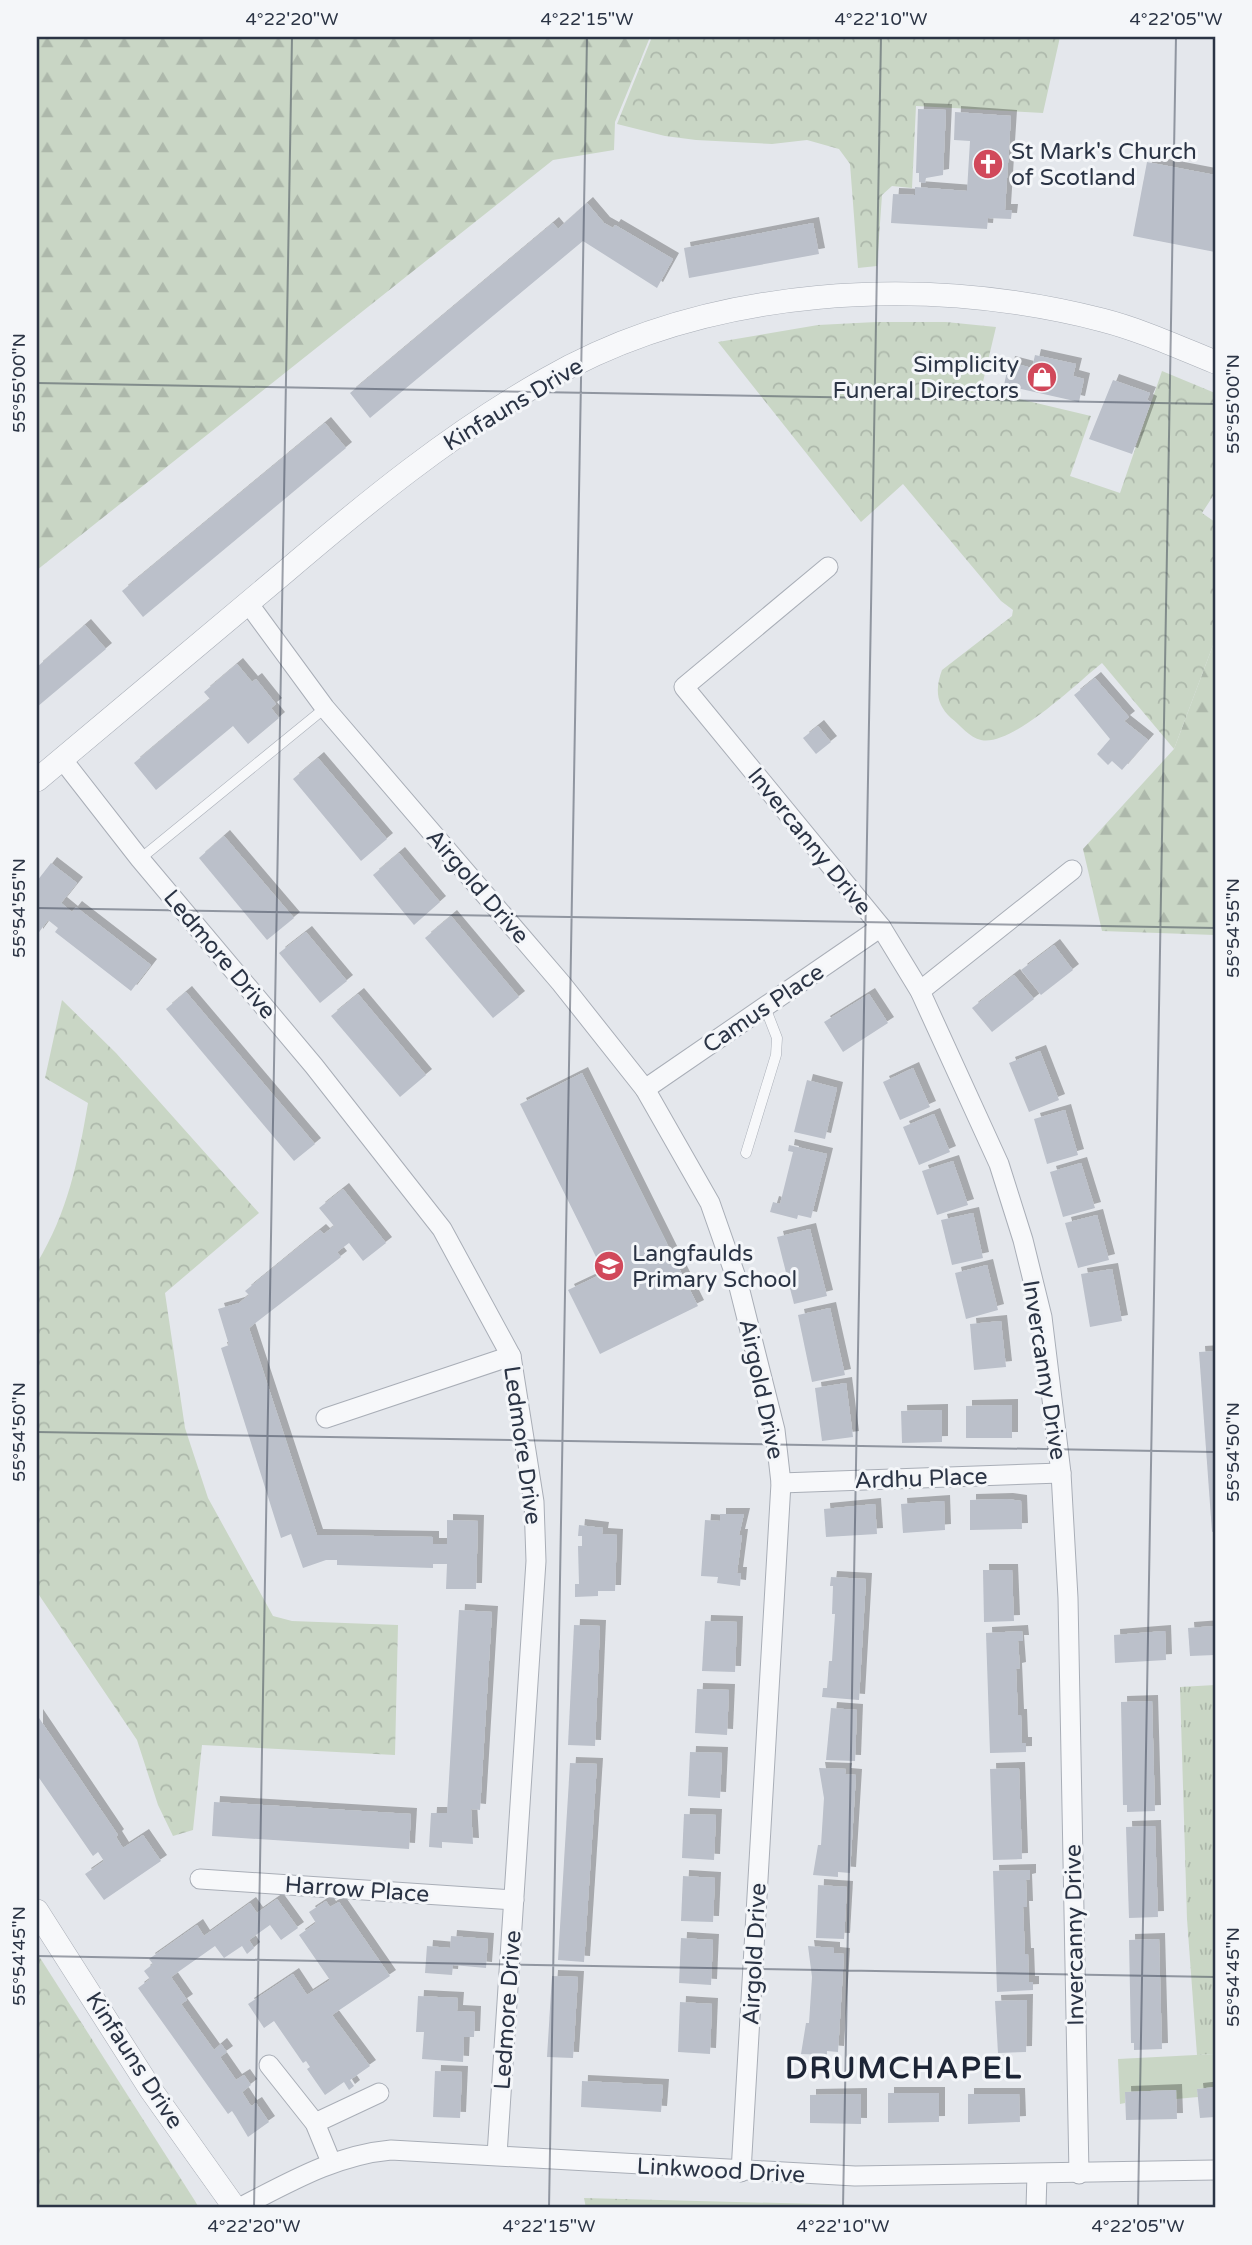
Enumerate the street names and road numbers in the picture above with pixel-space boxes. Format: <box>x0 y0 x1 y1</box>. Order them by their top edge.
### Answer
street label: Kinfauns Drive <box>439 352 588 457</box>
street label: Invercanny Drive <box>741 762 877 921</box>
street label: Airgold Drive <box>420 824 535 950</box>
street label: Ledmore Drive <box>157 884 281 1025</box>
street label: Camus Place <box>698 958 829 1060</box>
street label: Invercanny Drive <box>1016 1278 1072 1462</box>
street label: Airgold Drive <box>733 1317 790 1462</box>
street label: Ledmore Drive <box>497 1364 547 1526</box>
street label: Ardhu Place <box>854 1463 988 1495</box>
street label: Invercanny Drive <box>1059 1844 1091 2026</box>
street label: Harrow Place <box>284 1871 430 1909</box>
street label: Airgold Drive <box>737 1882 773 2026</box>
street label: Ledmore Drive <box>488 1929 528 2091</box>
street label: Kinfauns Drive <box>79 1987 189 2134</box>
street label: Linkwood Drive <box>636 2153 806 2189</box>

